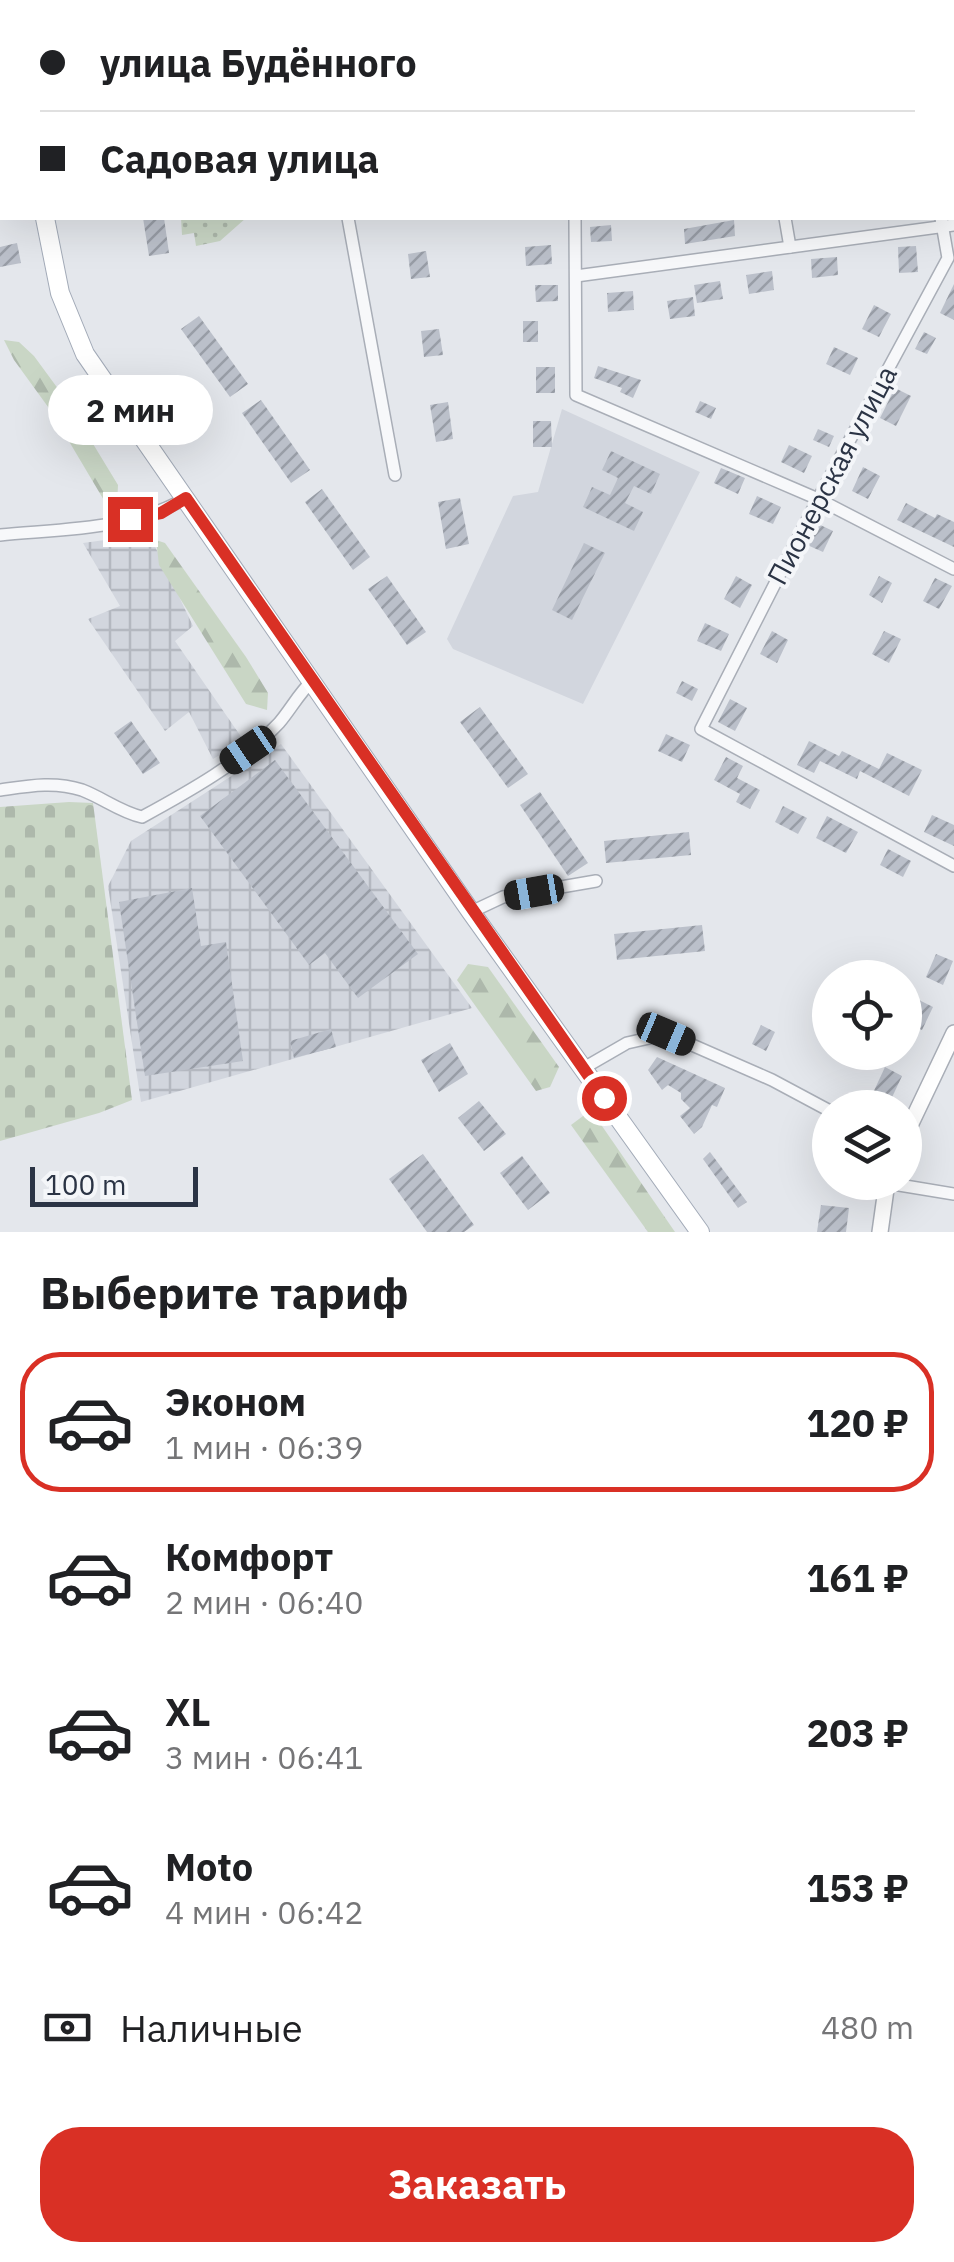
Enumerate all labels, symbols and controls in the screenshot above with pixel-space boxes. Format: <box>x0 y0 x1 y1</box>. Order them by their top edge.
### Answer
text: улица Будённого <box>100 38 417 87</box>
text: Садовая улица <box>100 134 379 183</box>
street label: Пионерская улица <box>758 359 905 591</box>
callout: 2 мин <box>48 374 212 444</box>
text: 2 мин <box>86 389 175 431</box>
route end <box>108 497 153 542</box>
car <box>215 721 281 779</box>
car <box>502 872 566 912</box>
map controls <box>812 960 922 1200</box>
button: locate <box>812 960 922 1070</box>
car <box>633 1008 699 1060</box>
route start <box>582 1076 627 1121</box>
button: layers <box>812 1090 922 1200</box>
scale bar <box>30 1162 198 1206</box>
text: 100 m <box>45 1166 126 1203</box>
text: Выберите тариф <box>40 1263 409 1321</box>
icon: car <box>45 1377 135 1467</box>
text: Эконом <box>165 1377 306 1426</box>
text: 120 ₽ <box>807 1398 909 1447</box>
text: 1 мин · 06:39 <box>165 1426 363 1468</box>
icon: car <box>45 1532 135 1622</box>
text: Комфорт <box>165 1532 333 1581</box>
text: 161 ₽ <box>807 1553 909 1602</box>
text: 2 мин · 06:40 <box>165 1581 363 1623</box>
icon: car <box>45 1687 135 1777</box>
text: XL <box>165 1687 211 1736</box>
text: 203 ₽ <box>807 1708 909 1757</box>
text: 3 мин · 06:41 <box>165 1736 363 1778</box>
icon: car <box>45 1842 135 1932</box>
text: Moto <box>165 1842 253 1891</box>
text: 153 ₽ <box>807 1863 909 1912</box>
text: 4 мин · 06:42 <box>165 1891 363 1933</box>
icon: cash <box>40 2000 95 2055</box>
text: Наличные <box>120 2003 303 2052</box>
text: 480 m <box>821 2006 914 2048</box>
button: Заказать <box>40 2127 914 2242</box>

